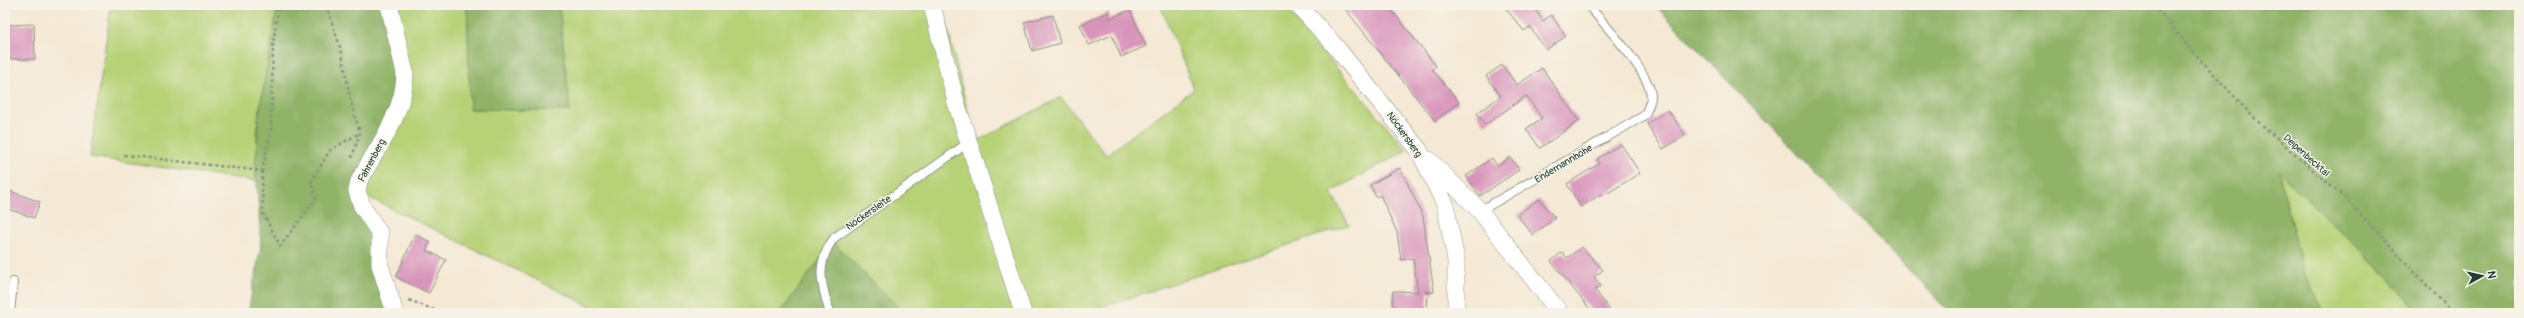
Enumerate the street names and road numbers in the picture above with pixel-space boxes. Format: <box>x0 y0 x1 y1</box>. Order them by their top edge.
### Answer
street label: Nöckersberg <box>1384 110 1425 160</box>
street label: Deipenbecktal <box>2281 132 2332 180</box>
street label: Fahrenberg <box>356 137 388 184</box>
street label: Endemannhöhe <box>1533 142 1595 186</box>
street label: Nöckersleite <box>844 193 894 233</box>

